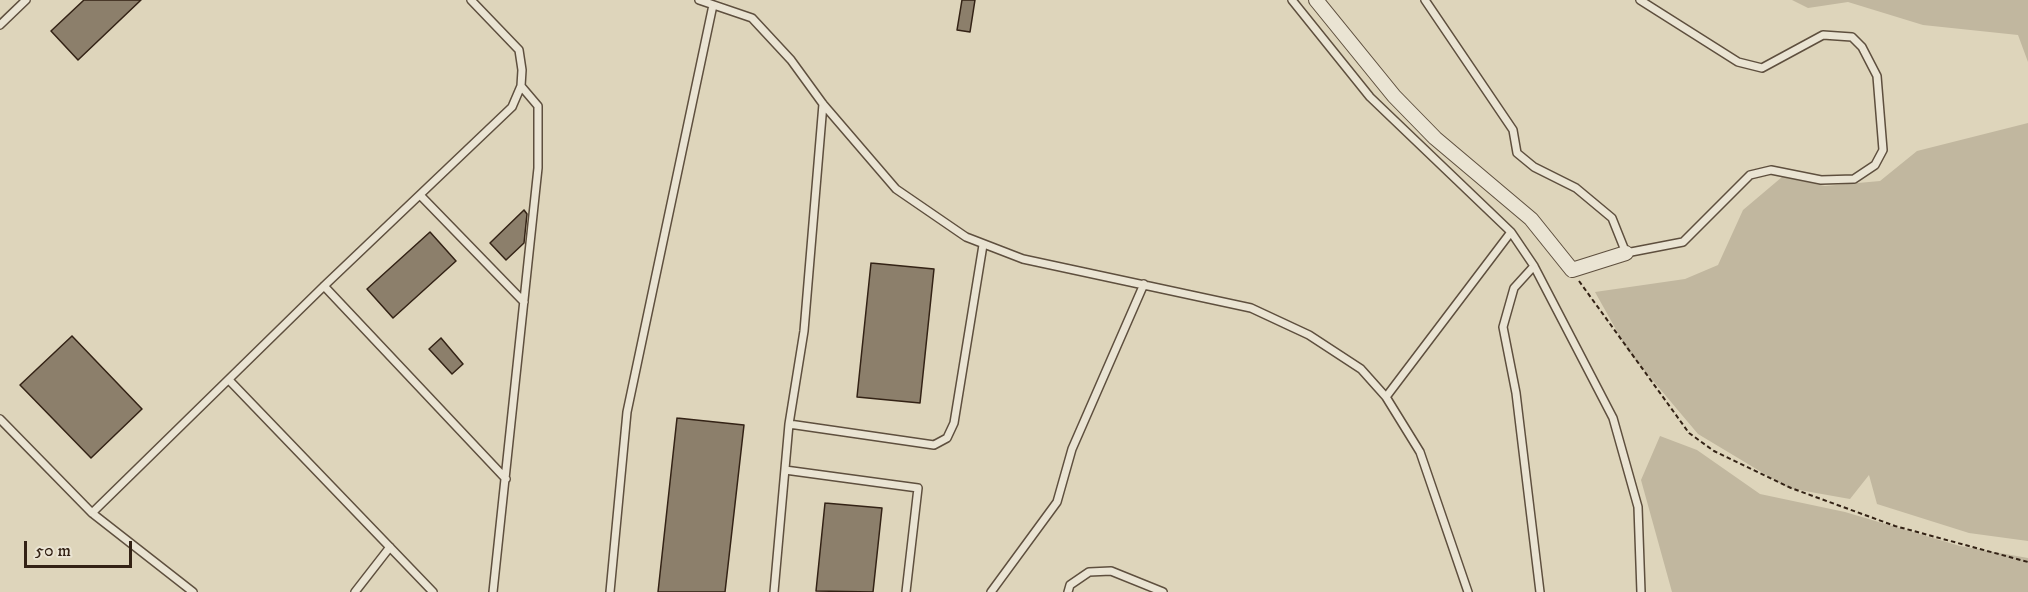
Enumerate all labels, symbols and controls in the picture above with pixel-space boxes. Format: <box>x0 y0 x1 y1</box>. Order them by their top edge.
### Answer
scale bar <box>27 529 135 567</box>
text: 50 m <box>35 540 71 562</box>

